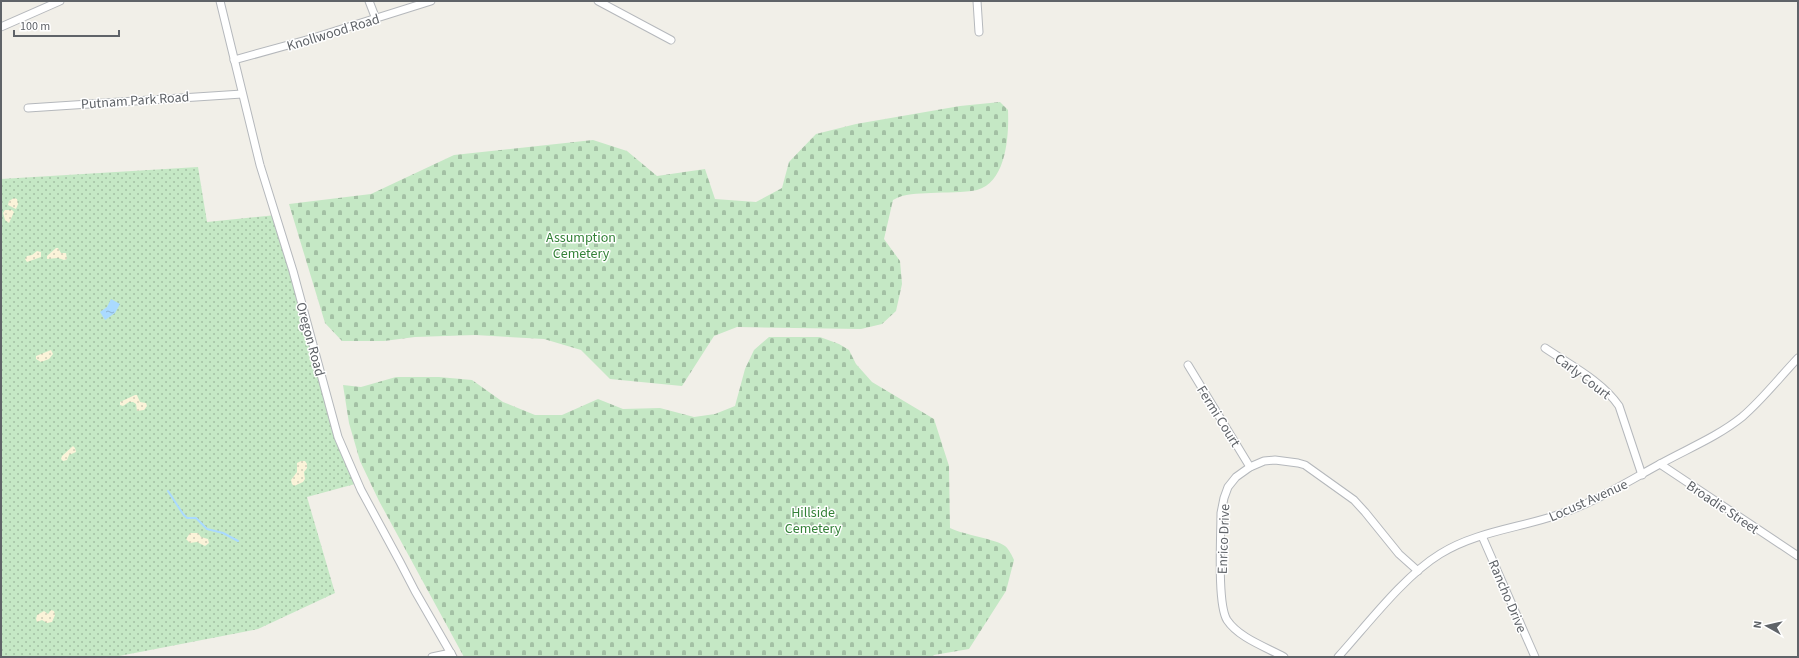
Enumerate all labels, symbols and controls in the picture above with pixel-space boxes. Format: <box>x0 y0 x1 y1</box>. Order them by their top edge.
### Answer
street label: Knollwood Road <box>284 9 382 57</box>
scale bar <box>14 12 119 38</box>
text: 100 m <box>20 18 50 35</box>
street label: Putnam Park Road <box>80 87 190 115</box>
park label: Assumption Cemetery <box>546 228 616 264</box>
street label: Oregon Road <box>291 300 330 378</box>
street label: Carly Court <box>1550 349 1615 405</box>
street label: Fermi Court <box>1191 382 1245 451</box>
street label: Locust Avenue <box>1546 475 1631 527</box>
street label: Broadie Street <box>1682 476 1763 540</box>
park label: Hillside Cemetery <box>785 503 842 539</box>
street label: Enrico Drive <box>1213 504 1235 574</box>
street label: Rancho Drive <box>1483 557 1531 636</box>
north arrow <box>1747 606 1787 646</box>
text: N <box>1750 620 1766 629</box>

